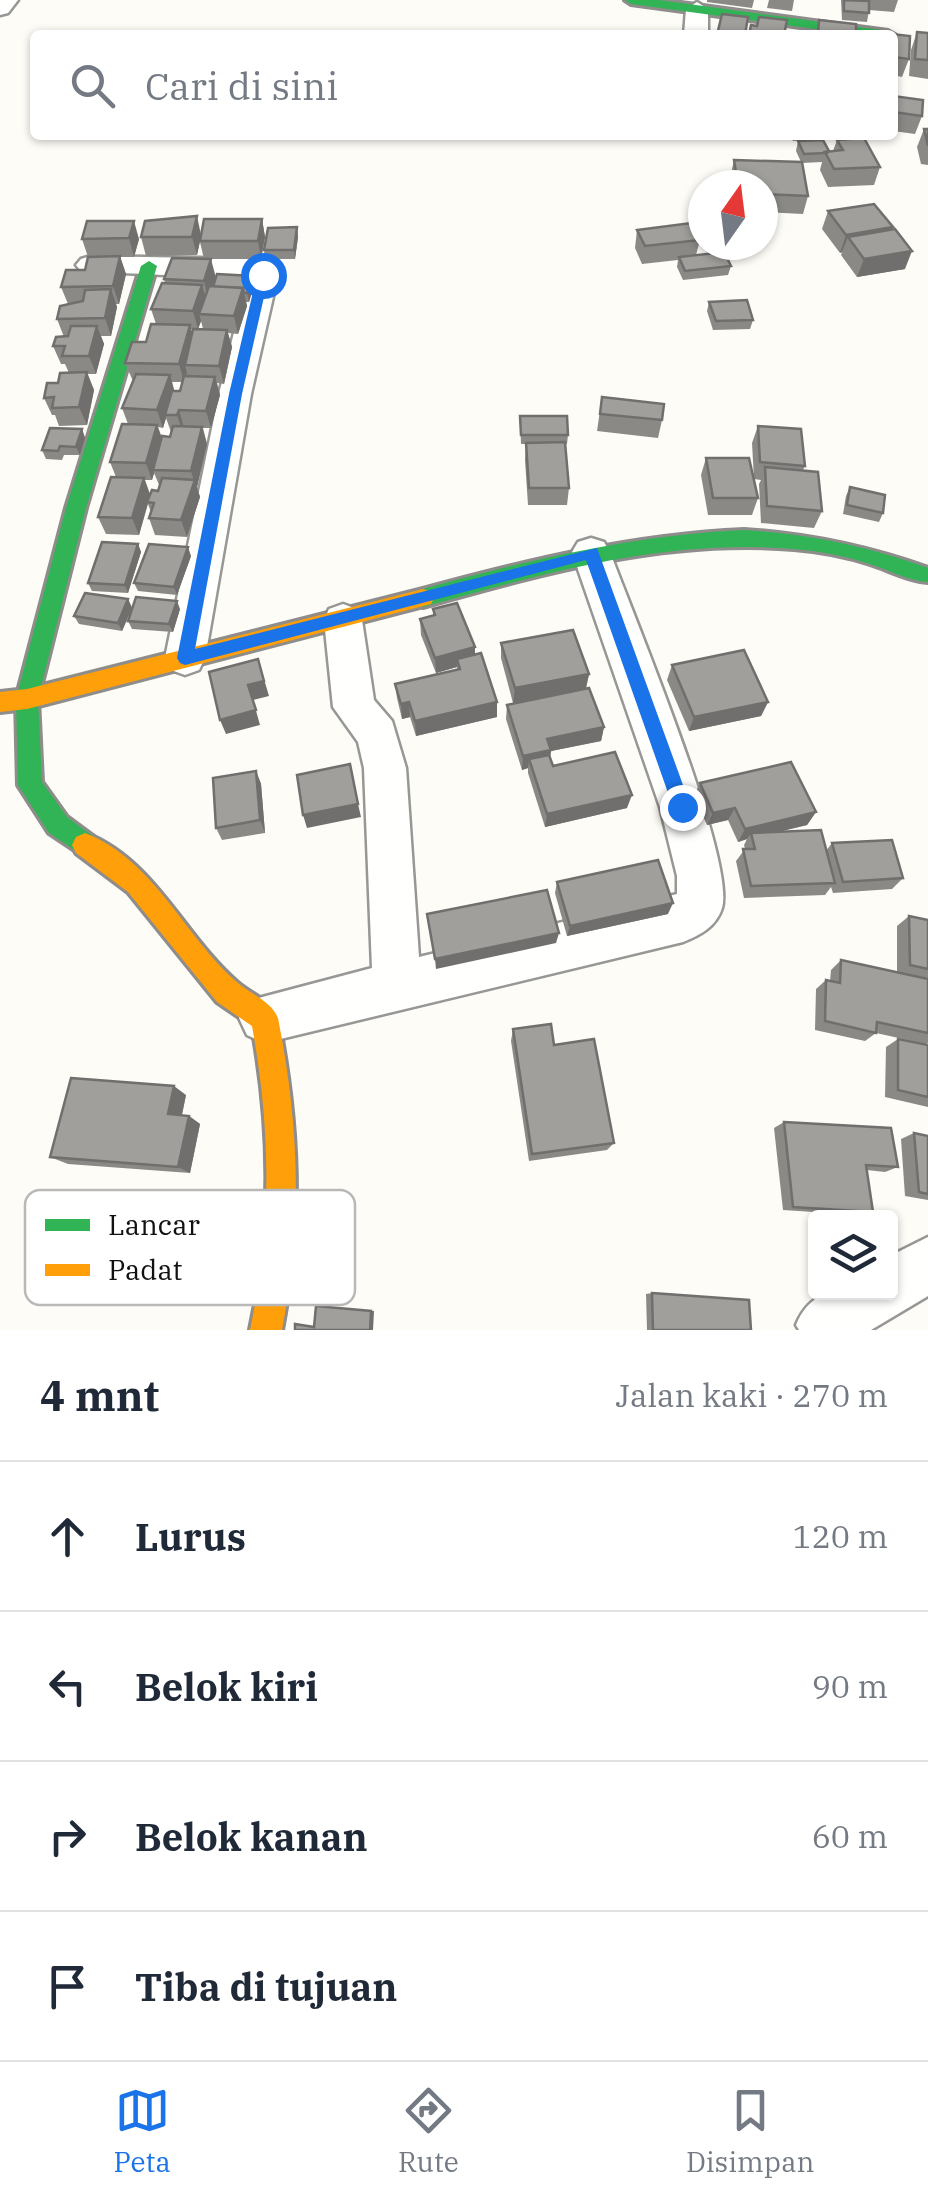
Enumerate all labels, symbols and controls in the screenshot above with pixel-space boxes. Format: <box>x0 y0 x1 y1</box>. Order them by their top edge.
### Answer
search box <box>30 30 898 140</box>
icon: search <box>65 58 120 113</box>
text: Cari di sini <box>145 61 338 110</box>
north arrow <box>688 170 778 260</box>
route start <box>241 253 287 299</box>
route end <box>660 785 706 831</box>
legend <box>25 1190 355 1305</box>
text: Lancar <box>108 1206 200 1243</box>
map controls <box>808 1210 898 1300</box>
button: layers <box>808 1210 898 1300</box>
text: Padat <box>108 1251 182 1288</box>
text: 4 mnt <box>40 1368 159 1423</box>
text: Jalan kaki · 270 m <box>615 1374 888 1416</box>
icon: ahead <box>40 1509 95 1564</box>
text: Lurus <box>135 1512 246 1561</box>
text: 120 m <box>792 1515 888 1557</box>
icon: left <box>40 1659 95 1714</box>
text: Belok kiri <box>135 1662 318 1711</box>
text: 90 m <box>812 1665 888 1707</box>
icon: right <box>40 1809 95 1864</box>
text: Belok kanan <box>135 1812 368 1861</box>
text: 60 m <box>812 1815 888 1857</box>
icon: arrive <box>40 1959 95 2014</box>
text: Tiba di tujuan <box>135 1962 397 2011</box>
tab: Peta <box>114 2083 171 2180</box>
tab: Rute <box>398 2083 459 2180</box>
tab: Disimpan <box>686 2083 814 2180</box>

